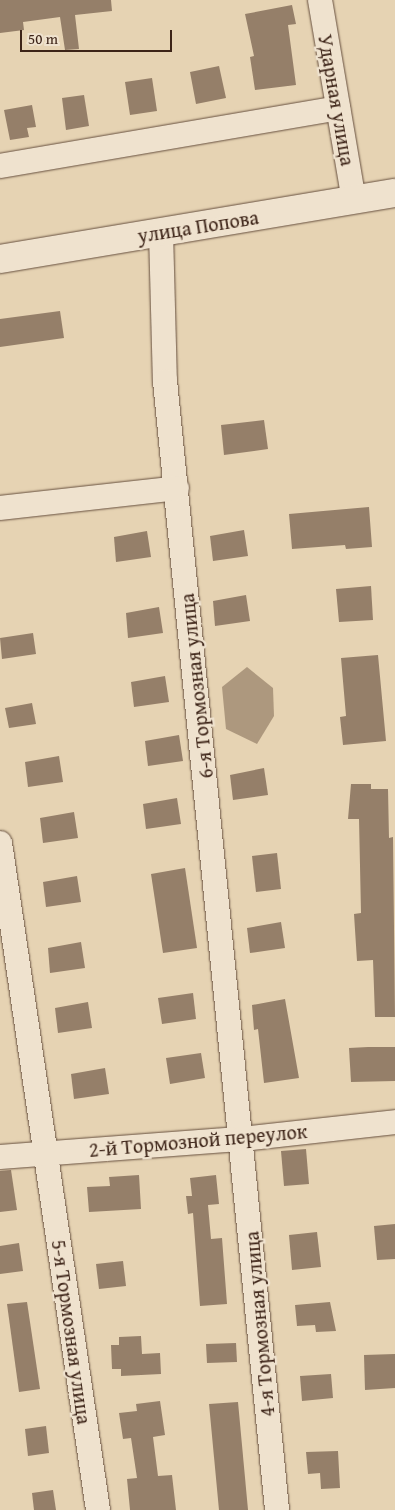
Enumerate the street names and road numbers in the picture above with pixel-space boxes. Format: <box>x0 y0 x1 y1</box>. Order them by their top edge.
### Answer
street label: Ударная улица <box>314 32 360 168</box>
street label: улица Попова <box>136 205 260 247</box>
street label: 6-я Тормозная улица <box>174 592 218 780</box>
street label: 2-й Тормозной переулок <box>88 1119 308 1161</box>
street label: 4-я Тормозная улица <box>239 1230 279 1418</box>
street label: 5-я Тормозная улица <box>47 1238 97 1426</box>

